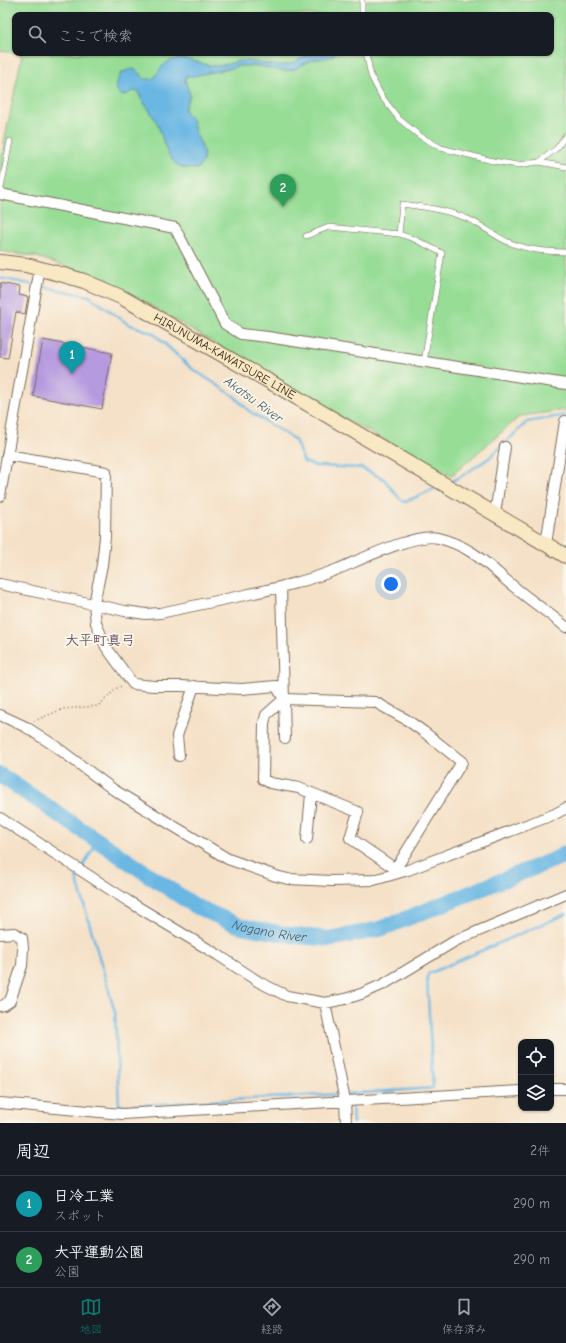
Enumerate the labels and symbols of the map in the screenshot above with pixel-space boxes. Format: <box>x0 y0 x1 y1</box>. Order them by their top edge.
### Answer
pin: 2 <box>270 174 296 207</box>
street label: HIRUNUMA-KAWATSURE LINE <box>151 310 298 402</box>
pin: 1 <box>59 341 85 374</box>
water label: Akatsu River <box>221 372 287 426</box>
your location <box>381 574 401 594</box>
district label: 大平町真弓 <box>65 632 135 649</box>
water label: Nagano River <box>230 916 308 945</box>

